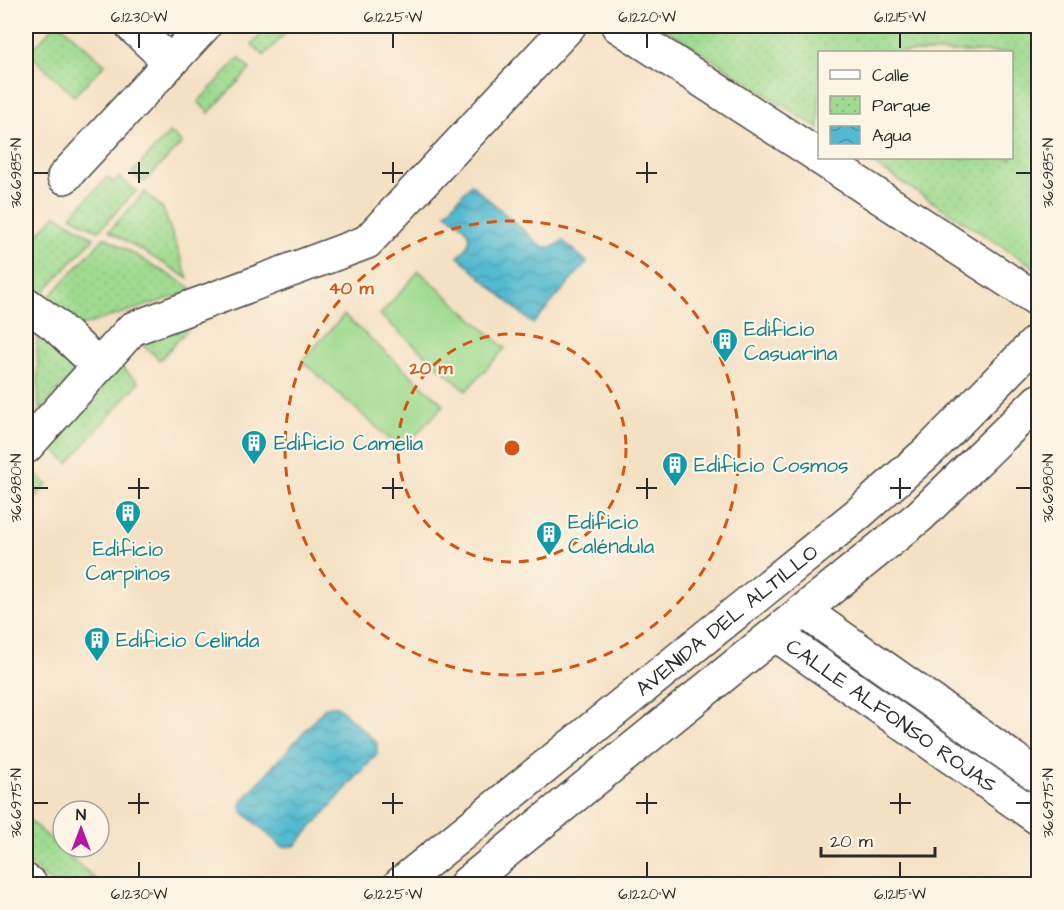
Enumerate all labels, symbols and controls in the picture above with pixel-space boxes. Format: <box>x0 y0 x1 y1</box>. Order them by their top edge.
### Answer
text: 6.1230°W <box>111 7 167 28</box>
text: 6.1225°W <box>364 7 422 28</box>
text: 6.1220°W <box>618 7 676 28</box>
text: 6.1215°W <box>874 7 926 28</box>
legend <box>818 51 1013 159</box>
text: Calle <box>872 63 910 88</box>
text: Parque <box>872 93 931 118</box>
text: Agua <box>872 123 911 149</box>
text: 36.6985°N <box>6 138 27 208</box>
text: 36.6985°N <box>1038 138 1059 208</box>
text: 40 m <box>329 276 374 301</box>
place label: Edificio Casuarina <box>744 315 838 368</box>
building icon: Edificio Casuarina <box>710 326 740 364</box>
text: 20 m <box>409 356 453 381</box>
building icon: Edificio Camelia <box>239 428 269 466</box>
place label: Edificio Camelia <box>274 429 423 458</box>
centre of rings <box>502 438 522 458</box>
building icon: Edificio Cosmos <box>660 450 690 488</box>
place label: Edificio Cosmos <box>694 451 849 480</box>
text: 36.6980°N <box>6 454 27 522</box>
text: 36.6980°N <box>1038 454 1059 522</box>
building icon: Edificio Carpinos <box>113 498 143 536</box>
place label: Edificio Caléndula <box>568 508 654 561</box>
building icon: Edificio Caléndula <box>534 519 564 557</box>
place label: Edificio Carpinos <box>86 535 170 589</box>
street label: AVENIDA DEL ALTILLO <box>629 537 824 703</box>
building icon: Edificio Celinda <box>82 625 112 663</box>
place label: Edificio Celinda <box>116 626 260 655</box>
street label: CALLE ALFONSO ROJAS <box>780 632 1003 799</box>
text: 36.6975°N <box>6 768 27 838</box>
text: 36.6975°N <box>1038 768 1059 838</box>
north arrow <box>51 799 111 859</box>
text: N <box>76 804 86 826</box>
scale bar <box>821 820 935 858</box>
text: 20 m <box>830 829 873 854</box>
text: 6.1230°W <box>111 884 167 905</box>
text: 6.1225°W <box>364 884 422 905</box>
text: 6.1220°W <box>618 884 676 905</box>
text: 6.1215°W <box>874 884 926 905</box>

